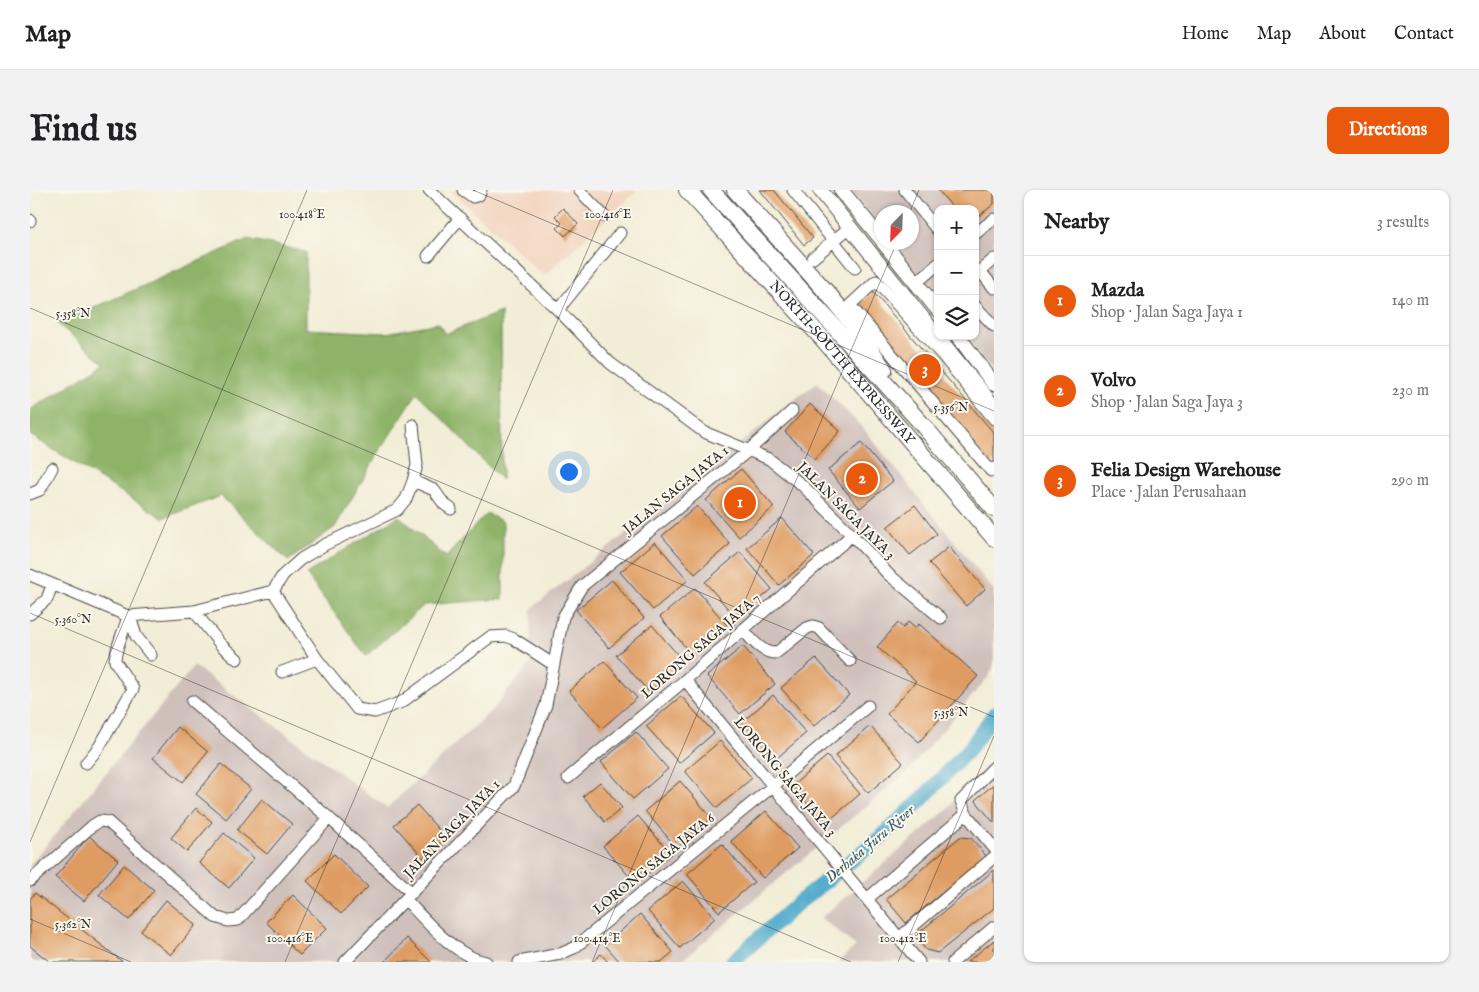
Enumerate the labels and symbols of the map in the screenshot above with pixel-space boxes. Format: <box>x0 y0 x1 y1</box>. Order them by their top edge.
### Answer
north arrow <box>874 205 919 250</box>
text: 100.418°E <box>279 207 325 222</box>
text: 100.416°E <box>585 207 631 222</box>
street label: NORTH–SOUTH EXPRESSWAY <box>765 277 920 449</box>
text: 5.358°N <box>56 306 91 321</box>
pin: 3 <box>909 351 941 389</box>
text: 5.356°N <box>934 400 969 415</box>
street label: JALAN SAGA JAYA 1 <box>618 442 733 539</box>
street label: JALAN SAGA JAYA 3 <box>792 457 899 564</box>
your location <box>556 459 582 485</box>
pin: 2 <box>846 460 878 498</box>
pin: 1 <box>724 484 756 522</box>
street label: LORONG SAGA JAYA 7 <box>638 589 764 703</box>
text: 5.360°N <box>55 612 92 627</box>
text: 5.358°N <box>934 705 969 720</box>
street label: LORONG SAGA JAYA 3 <box>730 713 840 841</box>
street label: JALAN SAGA JAYA 1 <box>399 776 504 884</box>
water label: Derhaka Juru River <box>821 801 919 887</box>
street label: LORONG SAGA JAYA 6 <box>589 809 719 919</box>
text: 5.362°N <box>55 917 92 932</box>
text: 100.416°E <box>267 931 313 946</box>
text: 100.414°E <box>573 931 621 946</box>
text: 100.412°E <box>880 931 926 946</box>

